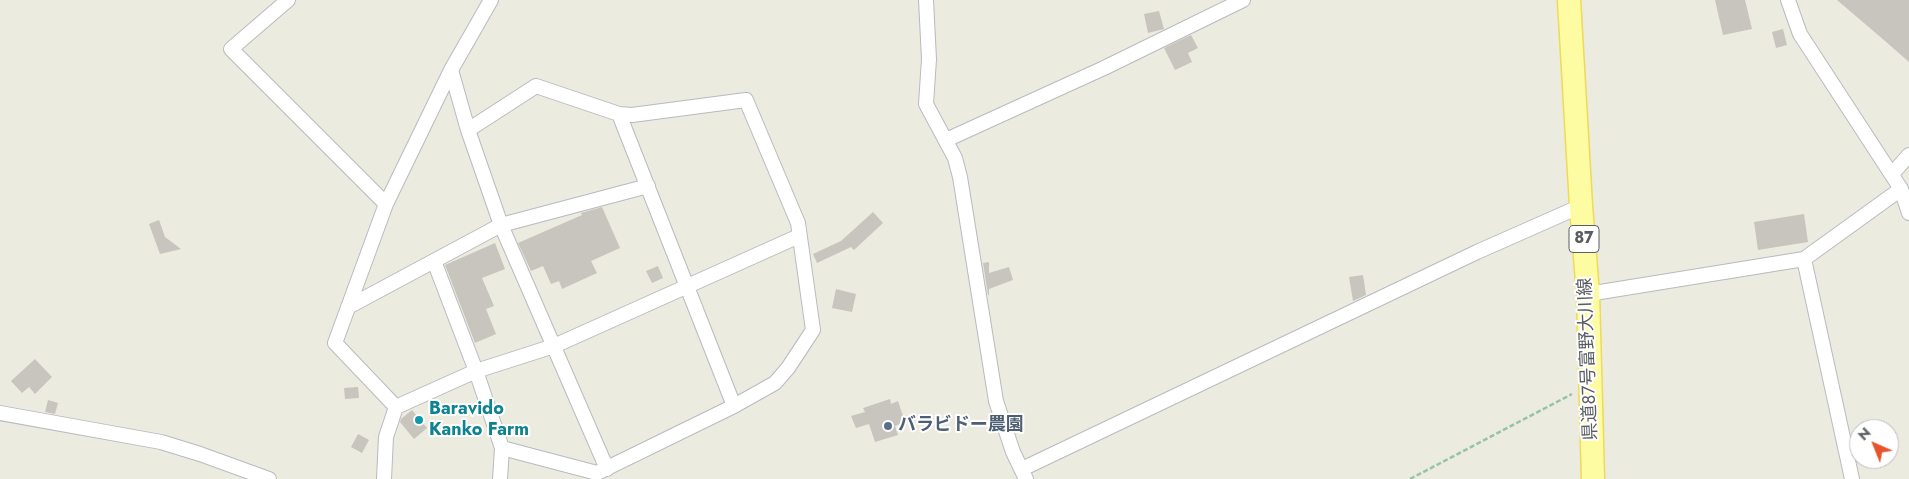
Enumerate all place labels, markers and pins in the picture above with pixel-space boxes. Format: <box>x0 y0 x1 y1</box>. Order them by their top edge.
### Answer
place label: Baravido Kanko Farm <box>429 399 529 442</box>
marker: Baravido Kanko Farm <box>413 414 425 426</box>
place label: バラビドー農園 <box>898 415 1024 437</box>
marker: バラビドー農園 <box>882 420 894 432</box>

